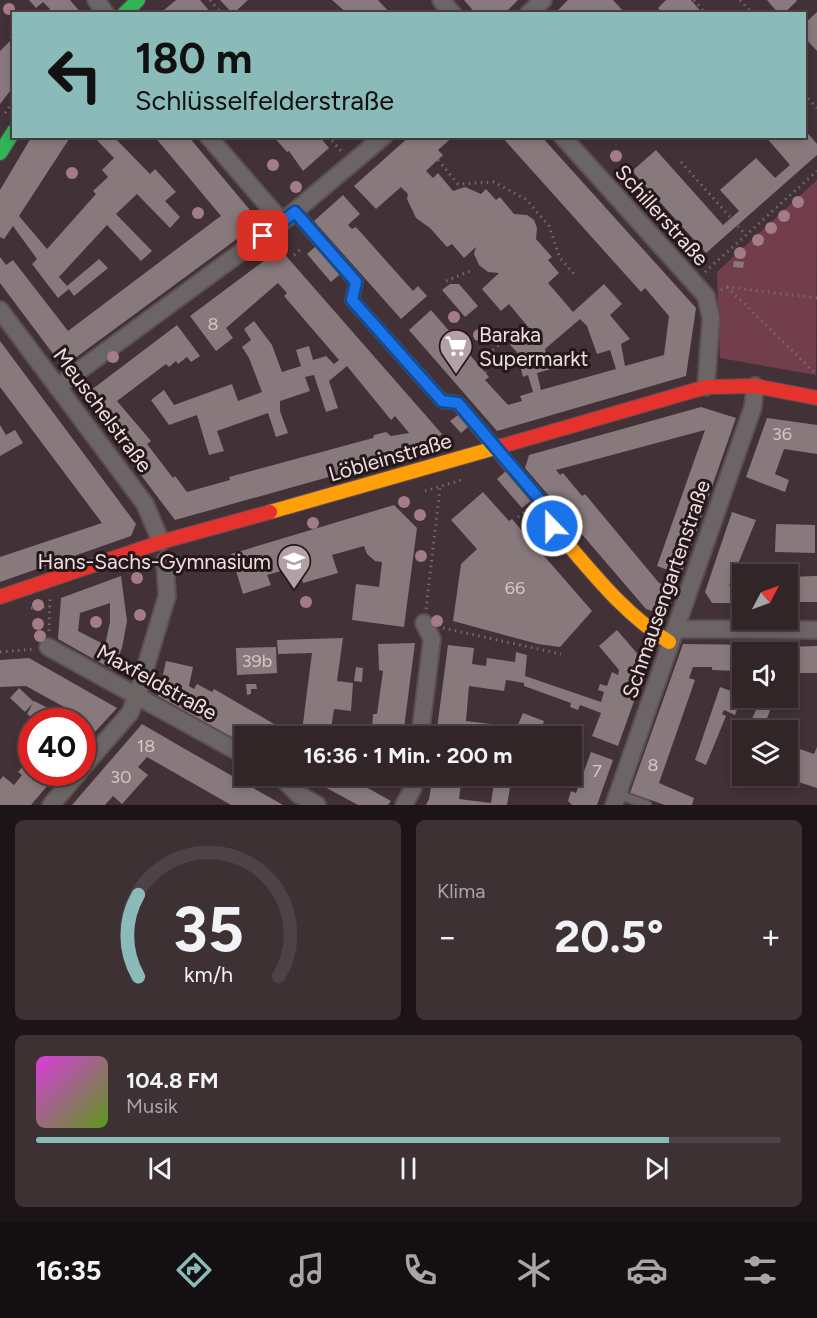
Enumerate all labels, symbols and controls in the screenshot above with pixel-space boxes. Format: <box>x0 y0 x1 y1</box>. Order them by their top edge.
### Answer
text: 180 m <box>135 33 252 84</box>
icon: left <box>36 36 114 114</box>
text: Schlüsselfelderstraße <box>135 84 394 117</box>
street label: Schillerstraße <box>610 159 714 271</box>
pin <box>237 210 288 261</box>
icon: arrive <box>246 219 279 252</box>
house number: 8 <box>207 313 219 335</box>
place label: Baraka Supermarkt <box>479 322 588 371</box>
supermarket icon: Baraka Supermarkt <box>438 328 474 375</box>
street label: Meuschelstraße <box>48 343 158 477</box>
house number: 36 <box>772 423 792 445</box>
street label: Löbleinstraße <box>326 427 454 487</box>
street label: Schmausengartenstraße <box>617 477 715 701</box>
position arrow <box>520 494 584 558</box>
school or university icon: Hans-Sachs-Gymnasium <box>276 543 312 590</box>
place label: Hans-Sachs-Gymnasium <box>37 549 271 574</box>
north arrow <box>732 564 798 630</box>
map controls <box>732 564 798 786</box>
house number: 66 <box>505 577 525 599</box>
street label: Maxfeldstraße <box>93 639 221 725</box>
button: sound <box>732 642 798 708</box>
house number: 39b <box>242 650 272 672</box>
speed limit sign: 40 <box>18 708 96 786</box>
button: layers <box>732 720 798 786</box>
house number: 18 <box>137 735 155 757</box>
text: 16:36 · 1 Min. · 200 m <box>304 742 512 769</box>
house number: 8 <box>647 754 659 776</box>
house number: 7 <box>592 760 602 782</box>
house number: 30 <box>110 766 132 788</box>
text: Klima <box>437 879 485 903</box>
text: 35 <box>173 892 243 967</box>
text: 20.5° <box>554 909 664 963</box>
text: − <box>437 917 458 956</box>
text: + <box>760 917 781 956</box>
text: km/h <box>184 962 232 987</box>
text: 104.8 FM <box>126 1067 219 1094</box>
text: Musik <box>126 1094 178 1118</box>
icon: previous <box>144 1152 177 1185</box>
icon: pause <box>392 1152 425 1185</box>
icon: next <box>640 1152 673 1185</box>
icon: directions <box>173 1249 215 1291</box>
icon: music <box>286 1249 328 1291</box>
icon: phone <box>399 1249 441 1291</box>
icon: climate <box>513 1249 555 1291</box>
icon: car <box>626 1249 668 1291</box>
icon: filters <box>739 1249 781 1291</box>
text: 16:35 <box>36 1254 102 1287</box>

